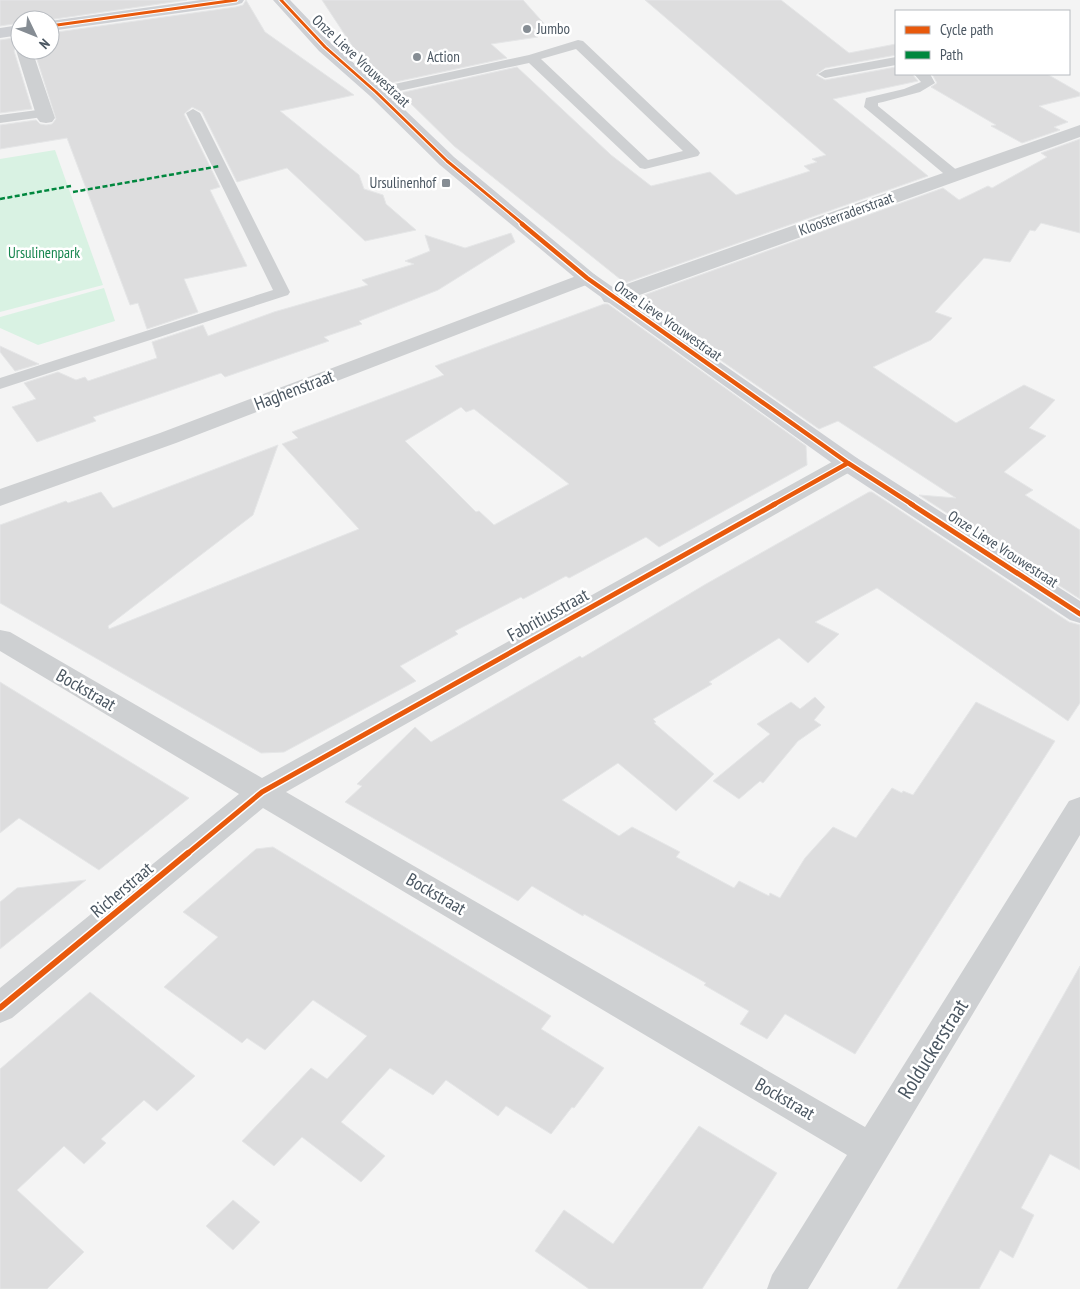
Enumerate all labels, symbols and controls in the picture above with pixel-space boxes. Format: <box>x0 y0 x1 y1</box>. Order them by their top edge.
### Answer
north arrow <box>10 10 60 60</box>
street label: Onze Lieve Vrouwestraat <box>308 10 414 111</box>
legend <box>895 10 1070 75</box>
place label: Jumbo <box>536 19 570 38</box>
text: Cycle path <box>940 20 993 39</box>
marker: Jumbo <box>521 23 533 35</box>
text: N <box>35 35 54 53</box>
text: Path <box>940 45 963 64</box>
place label: Action <box>427 47 460 66</box>
marker: Action <box>411 51 423 63</box>
place label: Ursulinenhof <box>370 173 437 192</box>
marker: Ursulinenhof <box>440 177 452 189</box>
street label: Kloosterraderstraat <box>796 188 896 239</box>
park label: Ursulinenpark <box>8 243 80 262</box>
street label: Onze Lieve Vrouwestraat <box>611 276 726 365</box>
street label: Haghenstraat <box>251 364 337 415</box>
street label: Onze Lieve Vrouwestraat <box>945 506 1062 591</box>
street label: Fabritiusstraat <box>503 583 592 646</box>
street label: Bockstraat <box>52 663 120 716</box>
street label: Richerstraat <box>86 857 158 922</box>
street label: Bockstraat <box>402 867 470 920</box>
street label: Rolduckerstraat <box>891 994 974 1104</box>
street label: Bockstraat <box>751 1072 819 1125</box>

